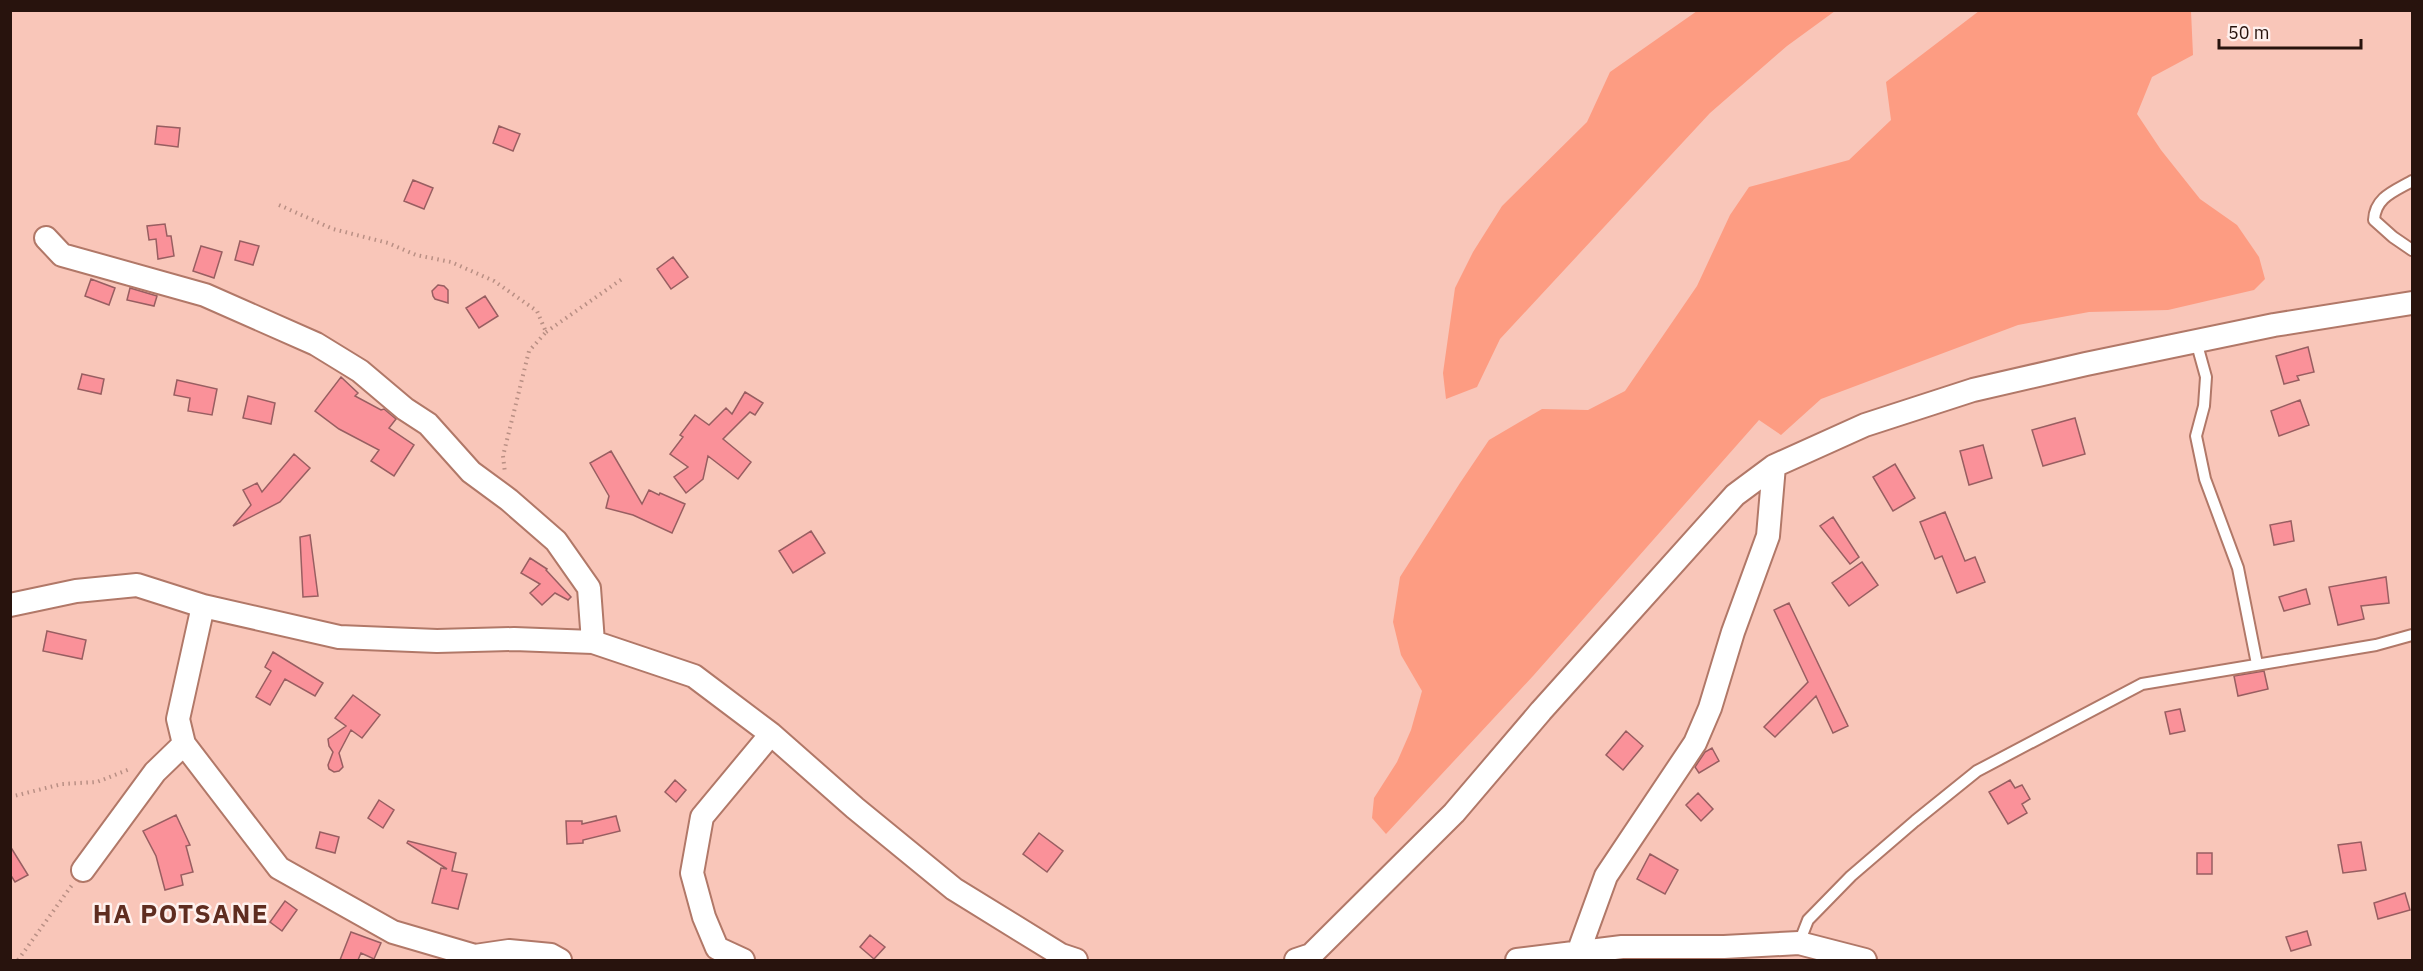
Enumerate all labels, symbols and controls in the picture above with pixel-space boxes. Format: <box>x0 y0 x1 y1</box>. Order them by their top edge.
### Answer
scale bar <box>2219 12 2362 50</box>
text: 50 m <box>2228 21 2270 44</box>
district label: HA POTSANE <box>93 896 269 930</box>

